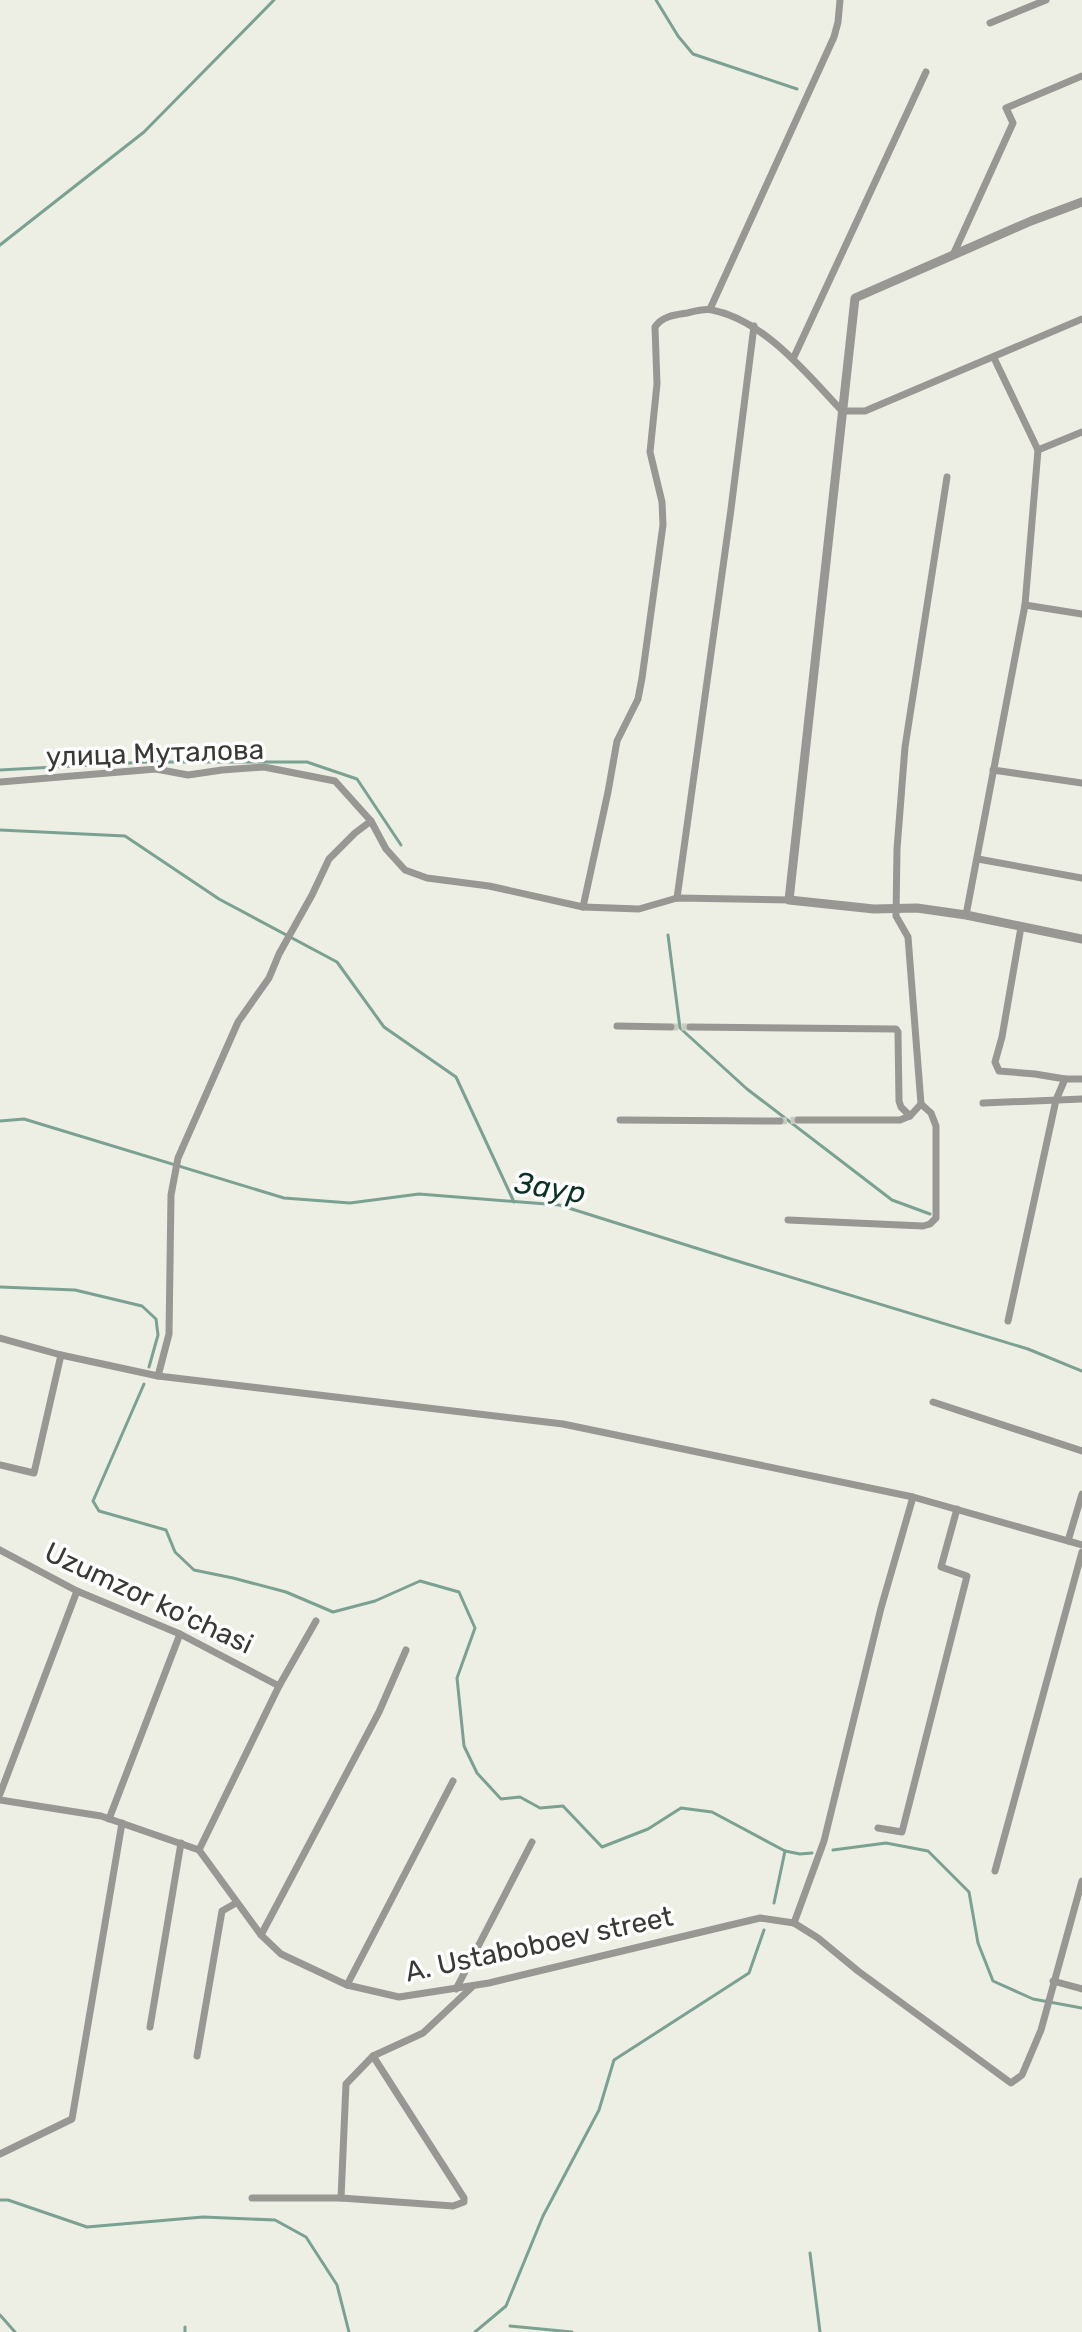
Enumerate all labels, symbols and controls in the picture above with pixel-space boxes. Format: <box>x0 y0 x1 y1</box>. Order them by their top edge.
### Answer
street label: улица Муталова <box>45 733 265 773</box>
water label: Заур <box>511 1165 588 1211</box>
street label: Uzumzor ko'chasi <box>40 1535 258 1661</box>
street label: A. Ustaboboev street <box>402 1899 676 1989</box>

